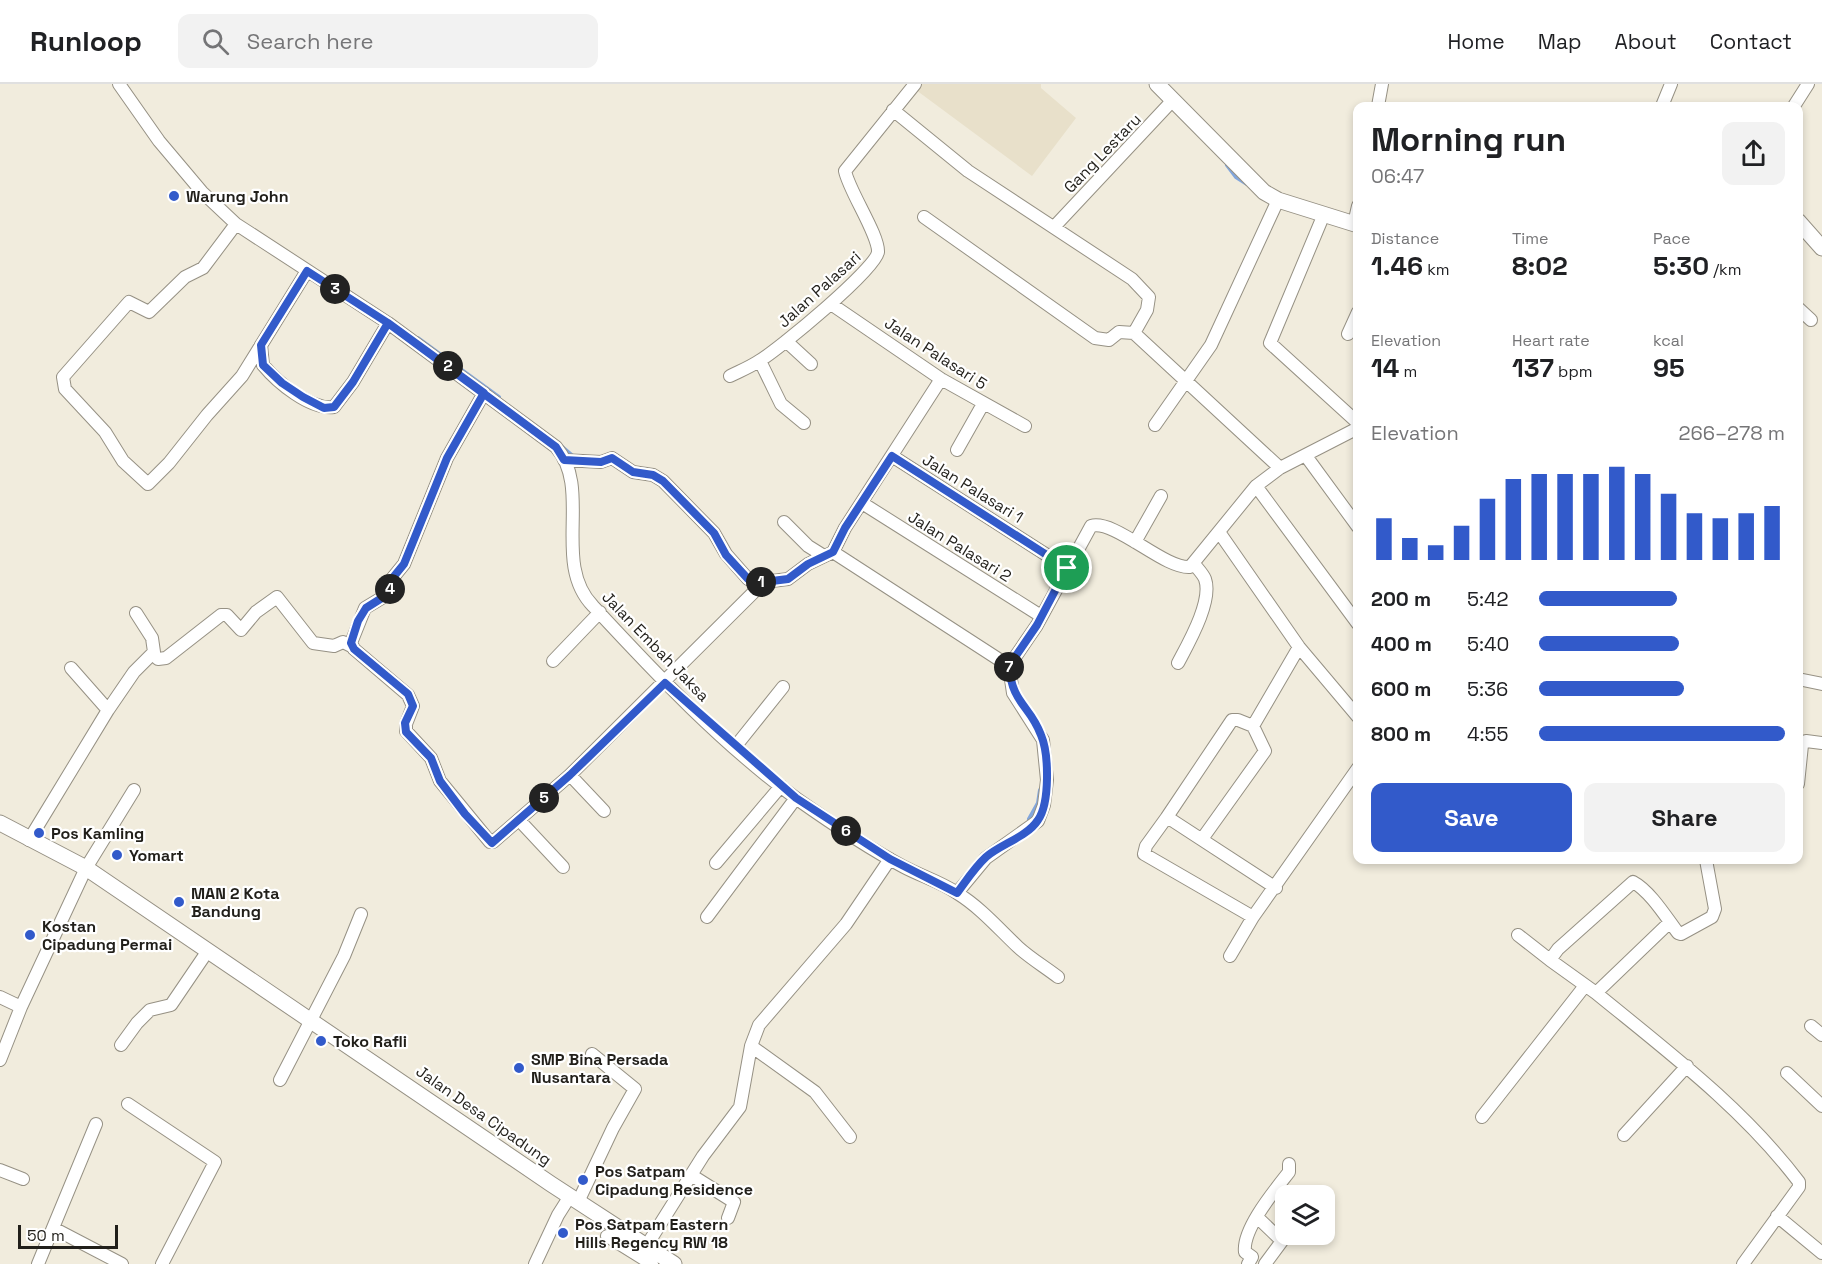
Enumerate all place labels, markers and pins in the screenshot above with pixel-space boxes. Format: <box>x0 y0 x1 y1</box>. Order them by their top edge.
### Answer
place label: Warung John <box>186 186 289 207</box>
marker: Warung John <box>167 189 181 203</box>
pin: 3 <box>320 274 350 304</box>
pin: 2 <box>433 351 463 381</box>
pin <box>1041 542 1092 593</box>
pin: 1 <box>746 567 776 597</box>
pin: 4 <box>375 574 405 604</box>
pin: 7 <box>994 652 1024 682</box>
pin: 5 <box>529 783 559 813</box>
pin: 6 <box>831 816 861 846</box>
place label: Pos Kamling <box>51 823 144 844</box>
marker: Pos Kamling <box>32 826 46 840</box>
place label: Yomart <box>129 845 184 866</box>
marker: Yomart <box>110 848 124 862</box>
place label: MAN 2 Kota Bandung <box>191 883 279 922</box>
marker: MAN 2 Kota Bandung <box>172 895 186 909</box>
place label: Kostan Cipadung Permai <box>42 916 172 955</box>
marker: Kostan Cipadung Permai <box>23 928 37 942</box>
place label: Toko Rafli <box>333 1031 407 1052</box>
marker: Toko Rafli <box>314 1034 328 1048</box>
place label: SMP Bina Persada Nusantara <box>531 1049 668 1088</box>
marker: SMP Bina Persada Nusantara <box>512 1061 526 1075</box>
place label: Pos Satpam Cipadung Residence <box>595 1161 753 1200</box>
marker: Pos Satpam Cipadung Residence <box>576 1173 590 1187</box>
place label: Pos Satpam Eastern Hills Regency RW 18 <box>575 1214 728 1253</box>
marker: Pos Satpam Eastern Hills Regency RW 18 <box>556 1226 570 1240</box>

